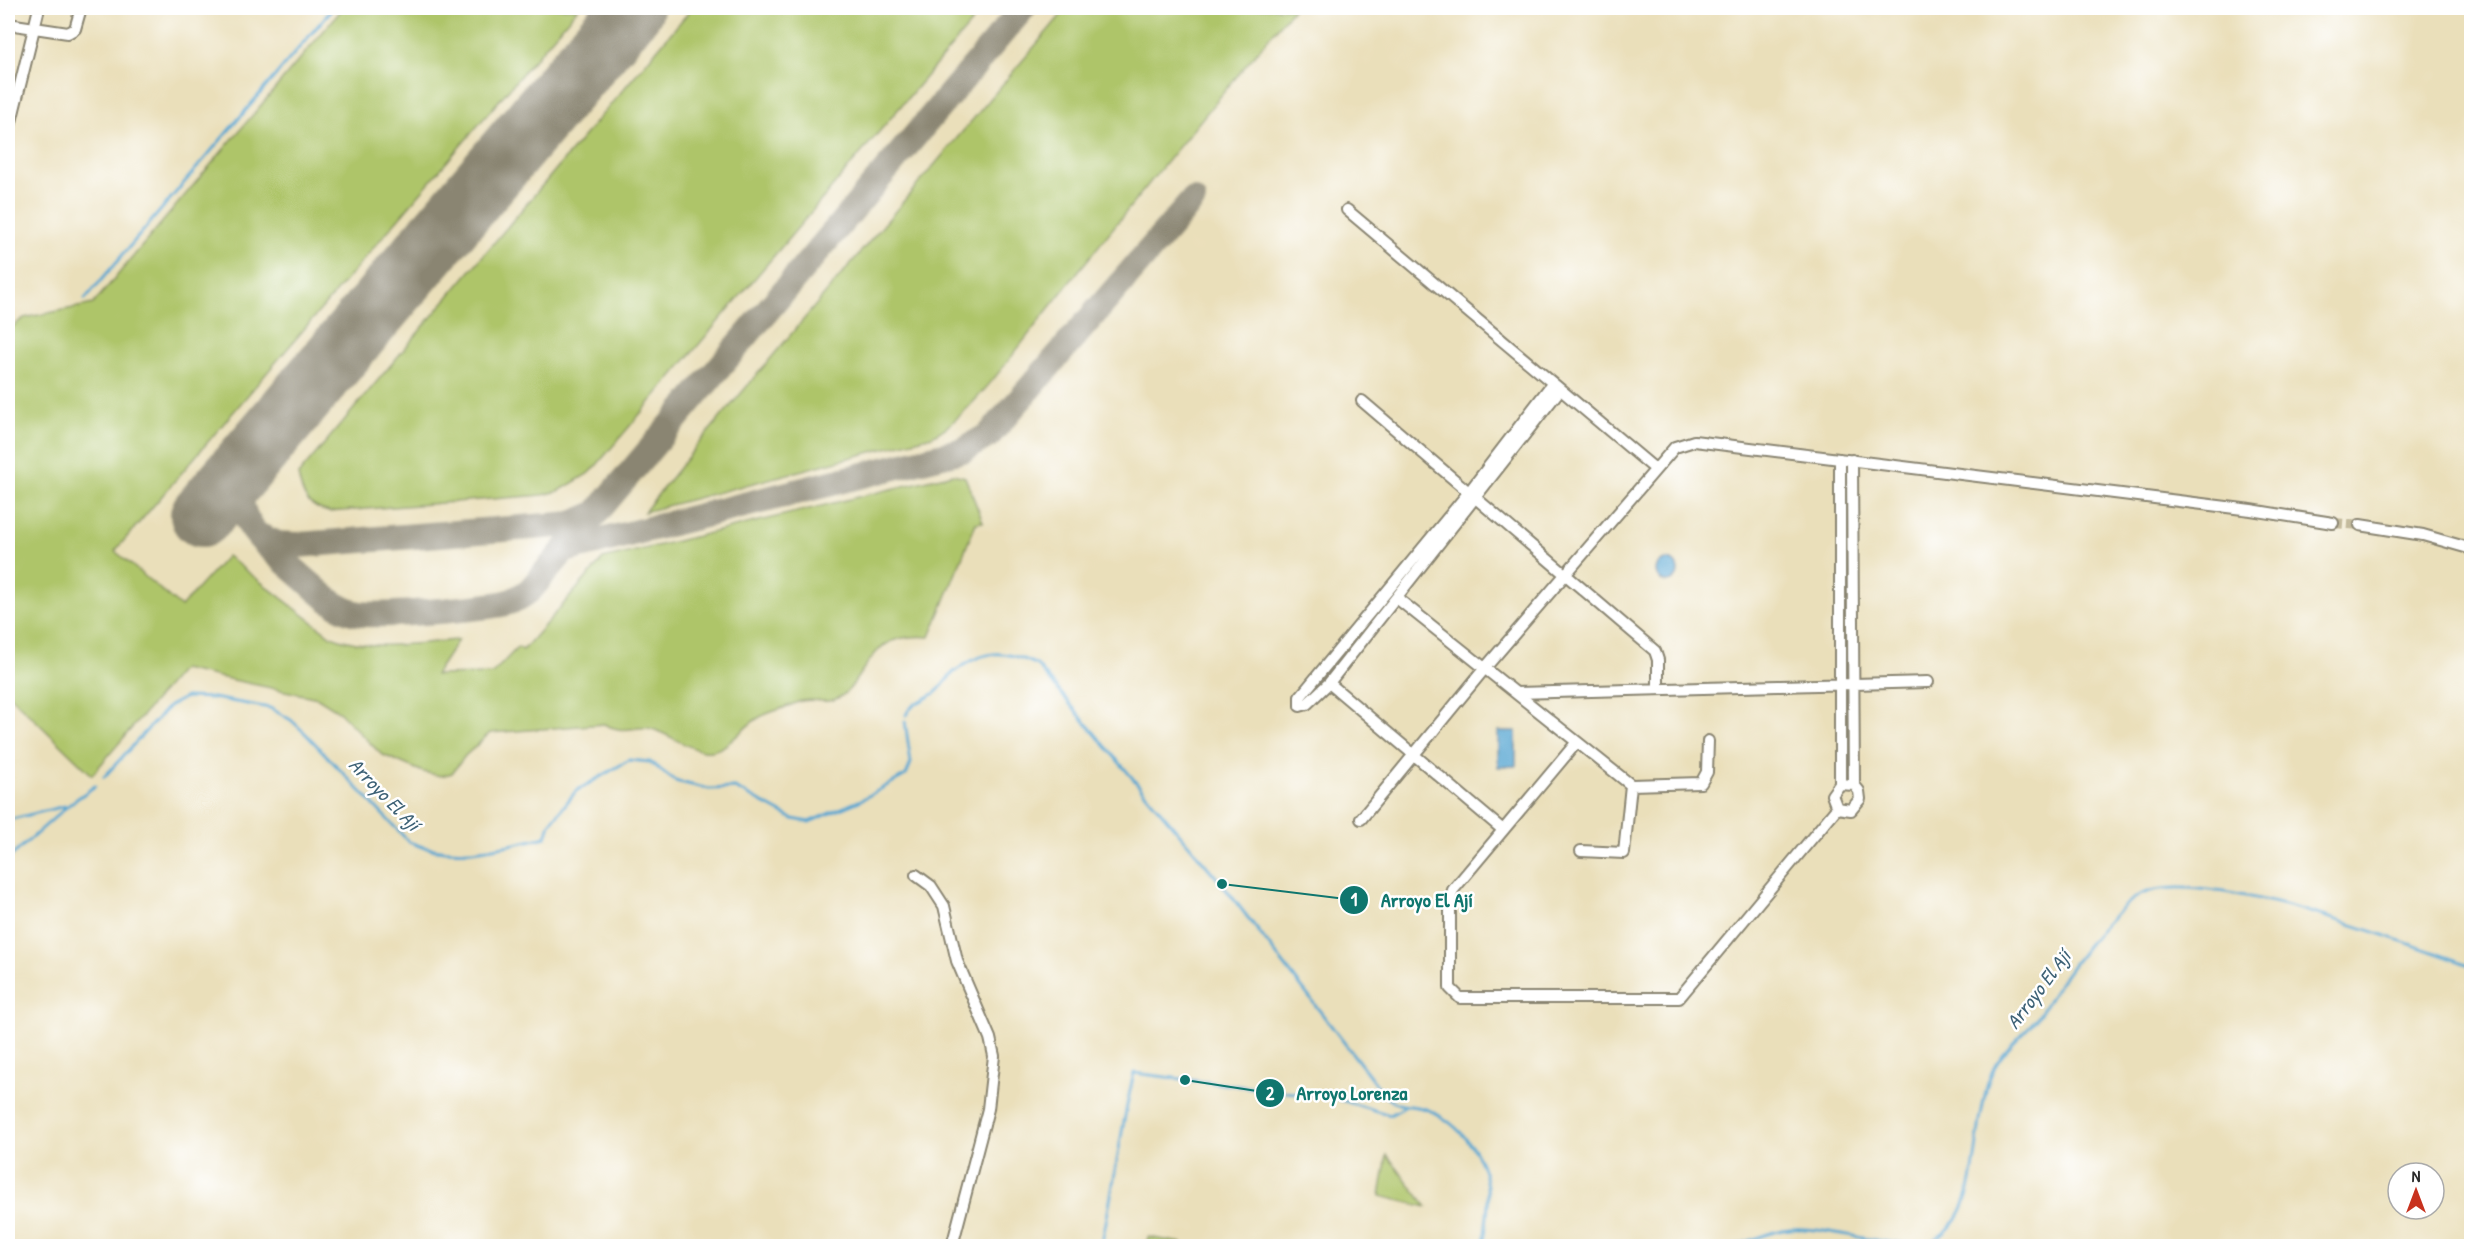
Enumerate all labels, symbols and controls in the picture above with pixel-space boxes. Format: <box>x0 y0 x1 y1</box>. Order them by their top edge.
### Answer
water label: Arroyo El Ají <box>343 752 428 839</box>
callout: Arroyo El Ají <box>1339 881 1485 919</box>
text: Arroyo El Ají <box>1381 886 1473 914</box>
text: 1 <box>1351 887 1358 912</box>
water label: Arroyo El Ají <box>2000 942 2079 1034</box>
callout: Arroyo Lorenza <box>1255 1074 1420 1112</box>
text: Arroyo Lorenza <box>1297 1079 1408 1107</box>
text: 2 <box>1266 1081 1275 1106</box>
north arrow <box>2386 1161 2446 1221</box>
text: N <box>2412 1165 2421 1187</box>

